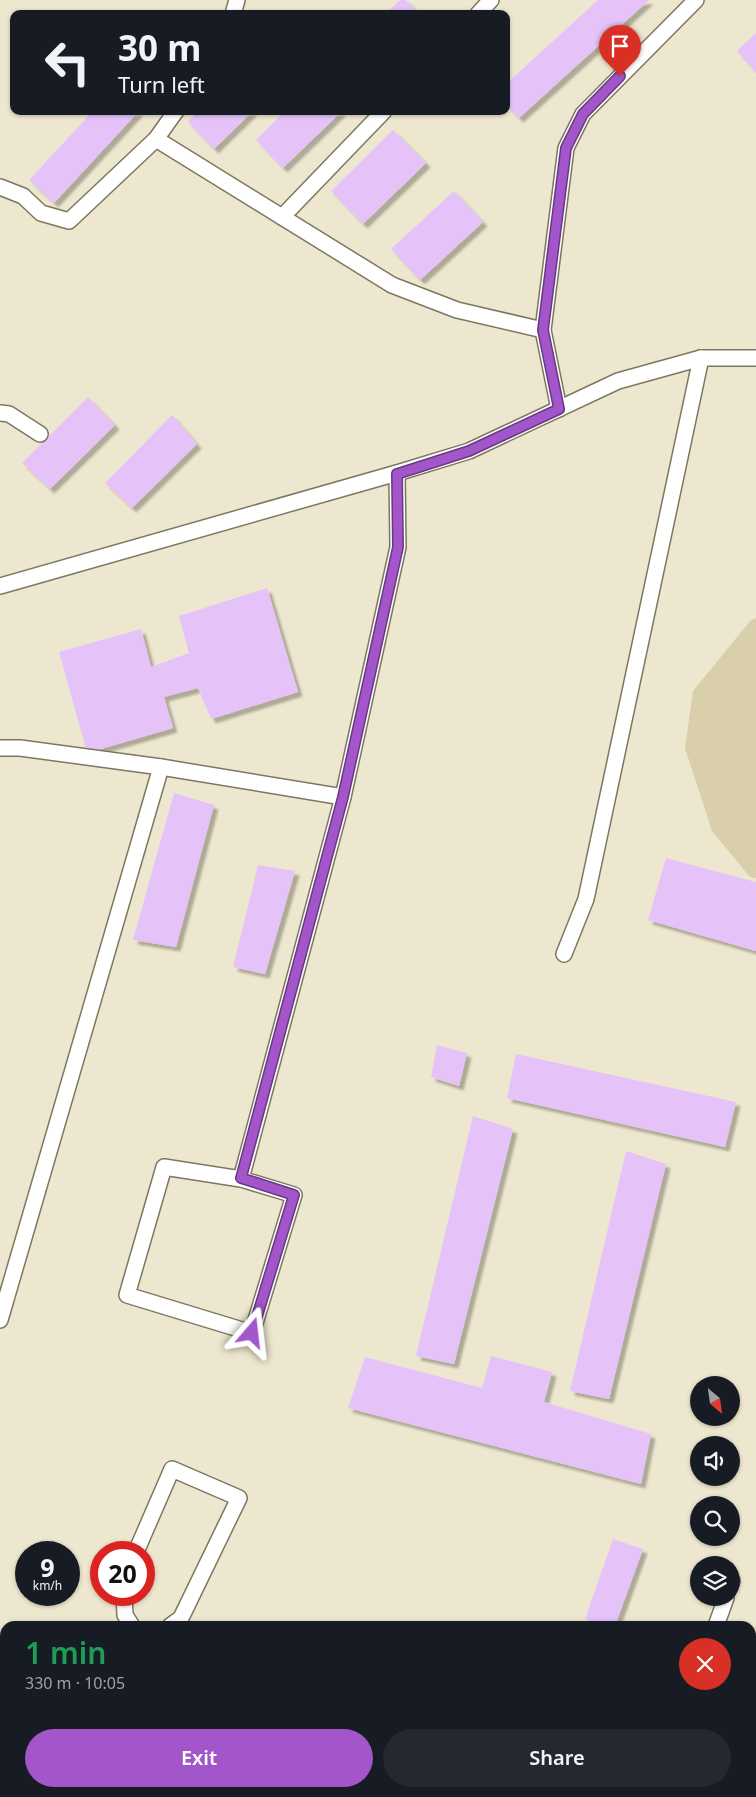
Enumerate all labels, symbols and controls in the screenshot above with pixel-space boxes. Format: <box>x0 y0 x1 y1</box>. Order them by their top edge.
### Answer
text: 30 m <box>118 24 201 71</box>
pin <box>599 25 641 76</box>
icon: left <box>35 30 100 95</box>
icon: arrive <box>606 32 634 60</box>
text: Turn left <box>118 69 205 99</box>
position arrow <box>225 1306 277 1358</box>
north arrow <box>690 1376 740 1426</box>
map controls <box>690 1376 740 1606</box>
button: sound <box>690 1436 740 1486</box>
button: search <box>690 1496 740 1546</box>
speed limit sign: 20 <box>90 1541 155 1606</box>
text: 9 <box>40 1550 55 1584</box>
button: layers <box>690 1556 740 1606</box>
text: km/h <box>33 1577 62 1594</box>
text: 1 min <box>25 1632 106 1673</box>
button: close <box>679 1638 731 1690</box>
text: 330 m · 10:05 <box>25 1672 125 1694</box>
button: Exit <box>25 1729 373 1787</box>
button: Share <box>383 1729 731 1787</box>

